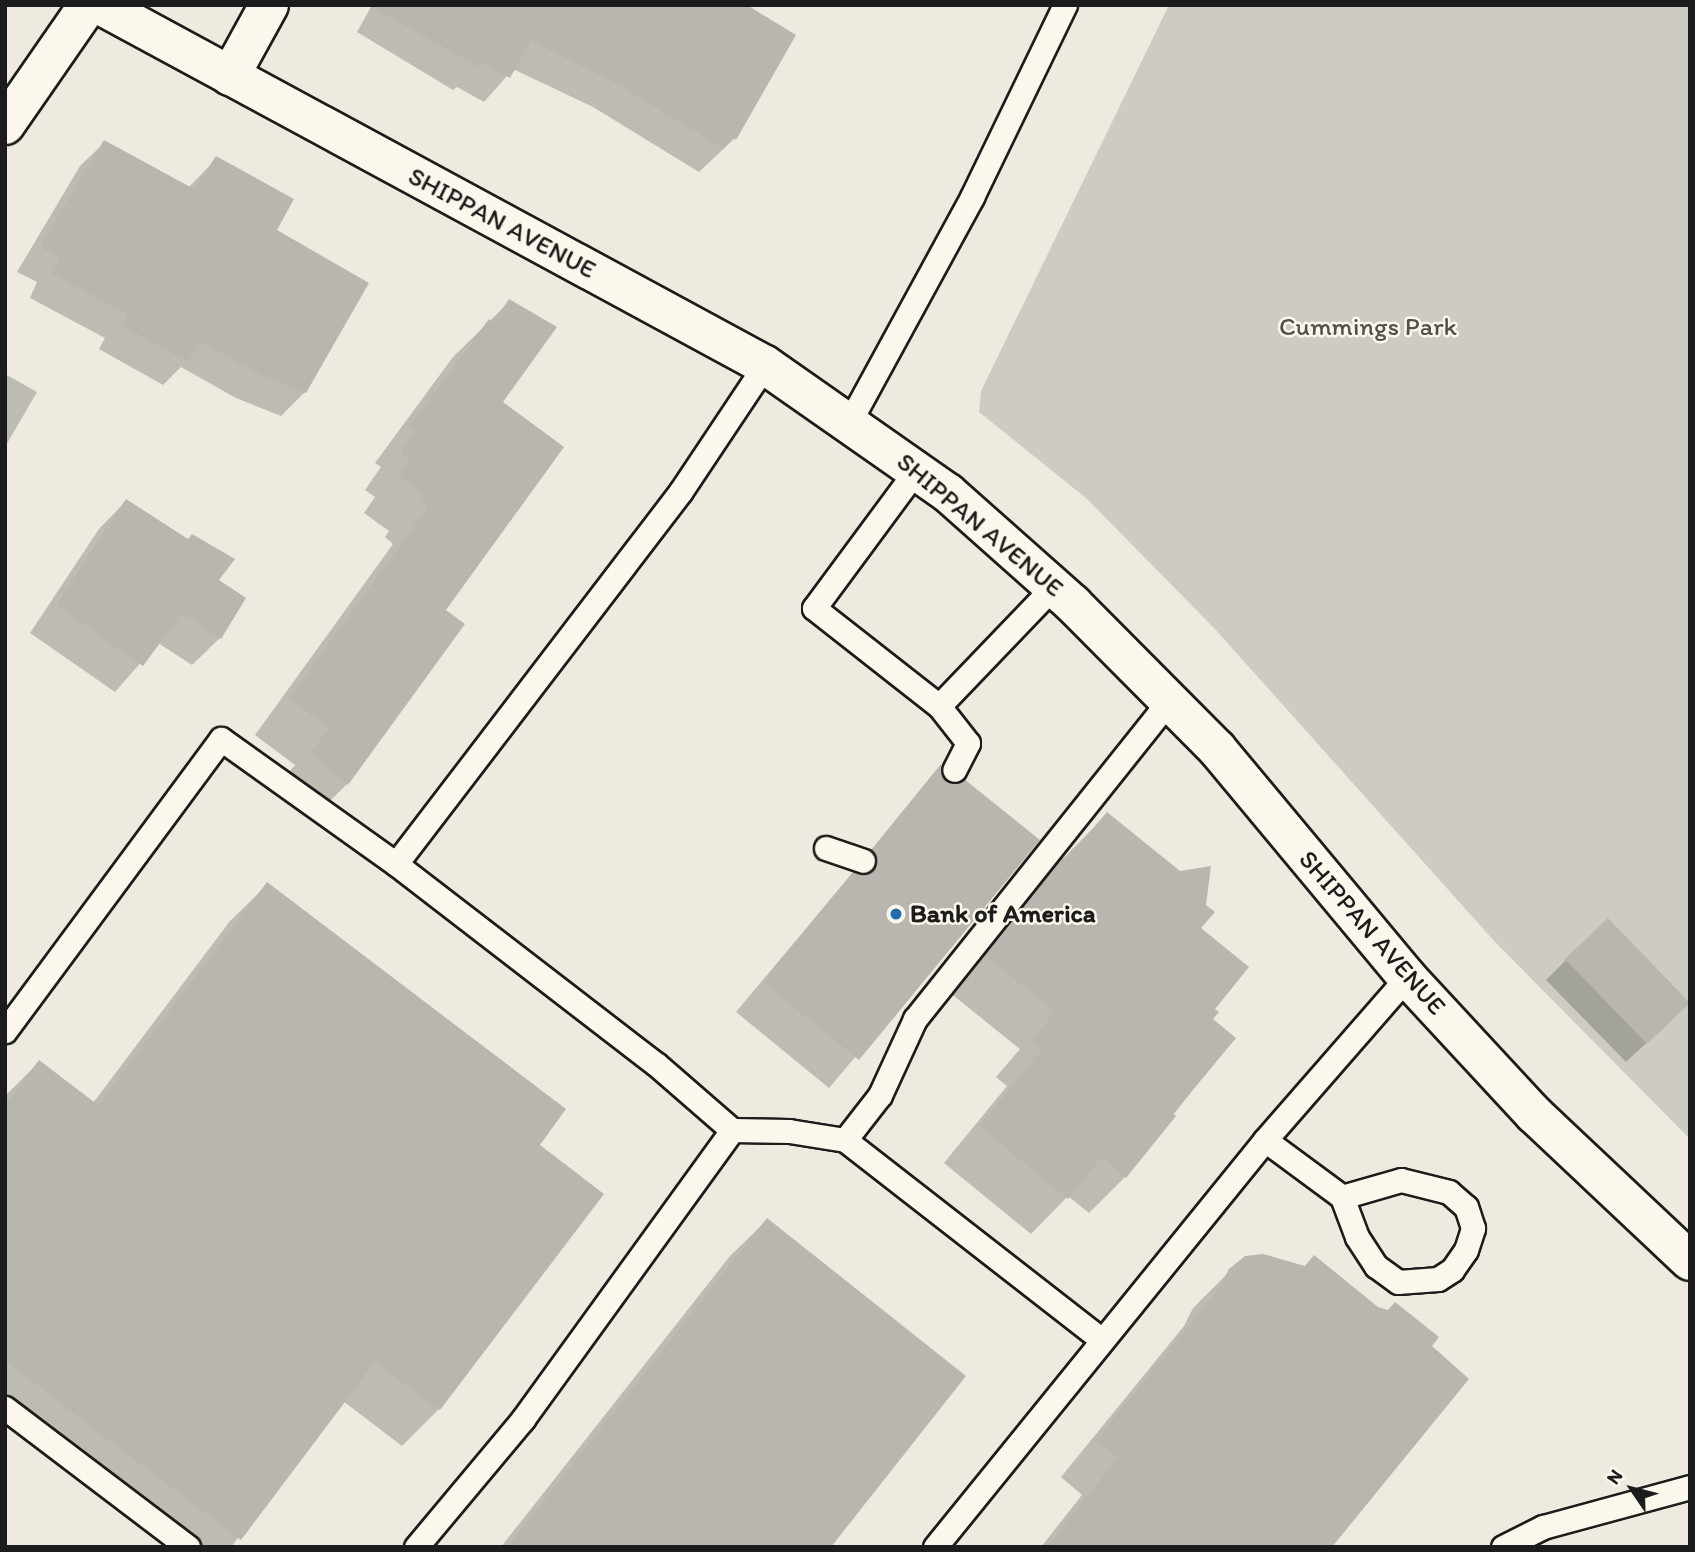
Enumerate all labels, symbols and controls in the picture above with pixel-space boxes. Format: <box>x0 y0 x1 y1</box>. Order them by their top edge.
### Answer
street label: SHIPPAN AVENUE <box>403 161 601 285</box>
park label: Cummings Park <box>1280 311 1456 343</box>
street label: SHIPPAN AVENUE <box>891 446 1069 604</box>
street label: SHIPPAN AVENUE <box>1292 845 1452 1021</box>
place label: Bank of America <box>910 898 1096 930</box>
marker: Bank of America <box>888 906 904 922</box>
north arrow <box>1597 1454 1667 1524</box>
text: N <box>1601 1465 1627 1489</box>

